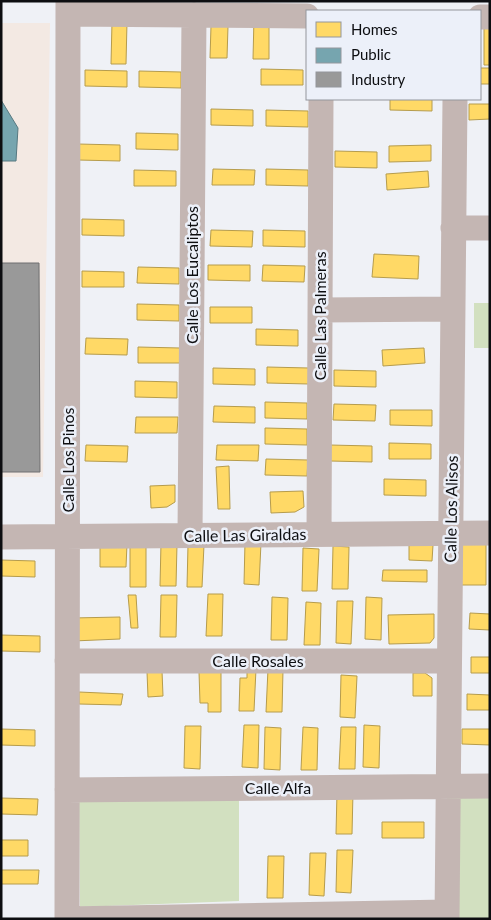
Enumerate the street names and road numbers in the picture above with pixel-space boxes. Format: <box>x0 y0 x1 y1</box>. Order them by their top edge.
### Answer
street label: Calle Los Eucaliptos <box>182 206 201 344</box>
street label: Calle Las Palmeras <box>310 251 329 381</box>
street label: Calle Los Pinos <box>58 408 77 512</box>
street label: Calle Los Alisos <box>440 455 461 563</box>
street label: Calle Las Giraldas <box>184 524 307 545</box>
street label: Calle Rosales <box>212 651 304 670</box>
street label: Calle Alfa <box>245 778 311 797</box>

